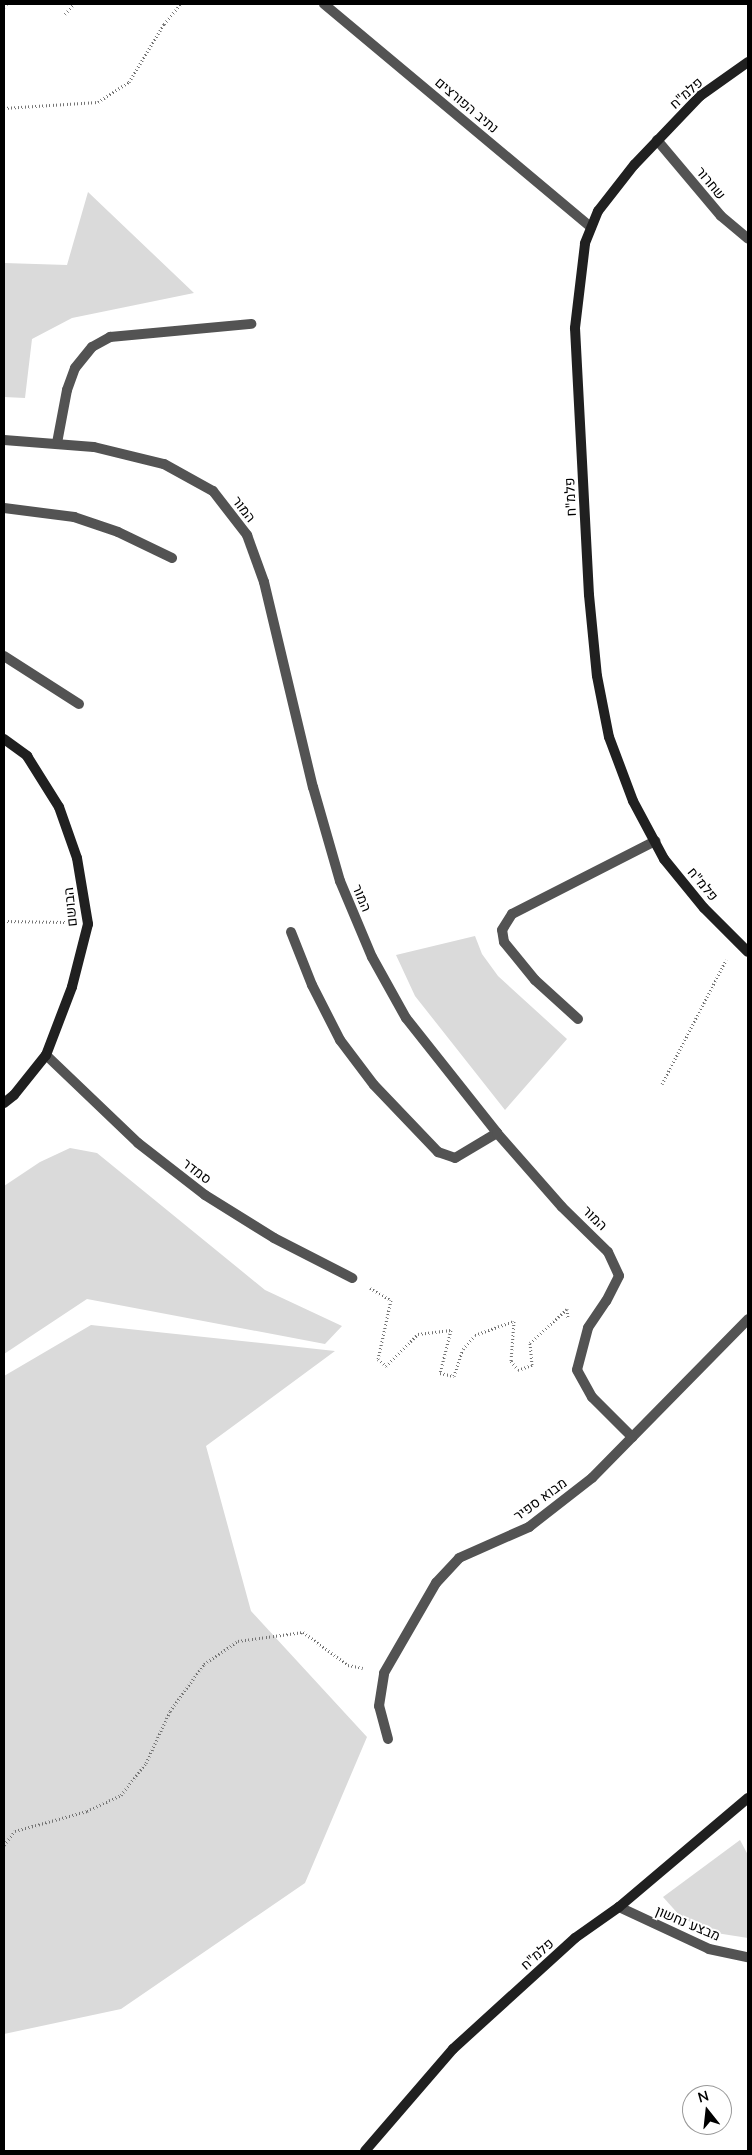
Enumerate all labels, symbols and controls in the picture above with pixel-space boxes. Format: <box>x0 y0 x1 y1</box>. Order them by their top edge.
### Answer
street label: נתיב הפורצים <box>432 74 502 136</box>
street label: פלמ"ח <box>666 74 706 112</box>
street label: שחרור <box>693 163 729 203</box>
street label: פלמ"ח <box>561 477 579 517</box>
street label: המור <box>229 493 259 525</box>
street label: פלמ"ח <box>684 864 722 904</box>
street label: המור <box>349 882 375 914</box>
street label: הבושם <box>60 886 80 928</box>
street label: סמדר <box>179 1155 215 1187</box>
street label: המור <box>579 1202 611 1234</box>
street label: מבוא ספיר <box>510 1474 570 1524</box>
street label: מבצע נחשון <box>653 1902 723 1944</box>
street label: פלמ"ח <box>517 1935 557 1973</box>
north arrow <box>682 2085 732 2135</box>
text: N <box>696 2086 711 2107</box>

